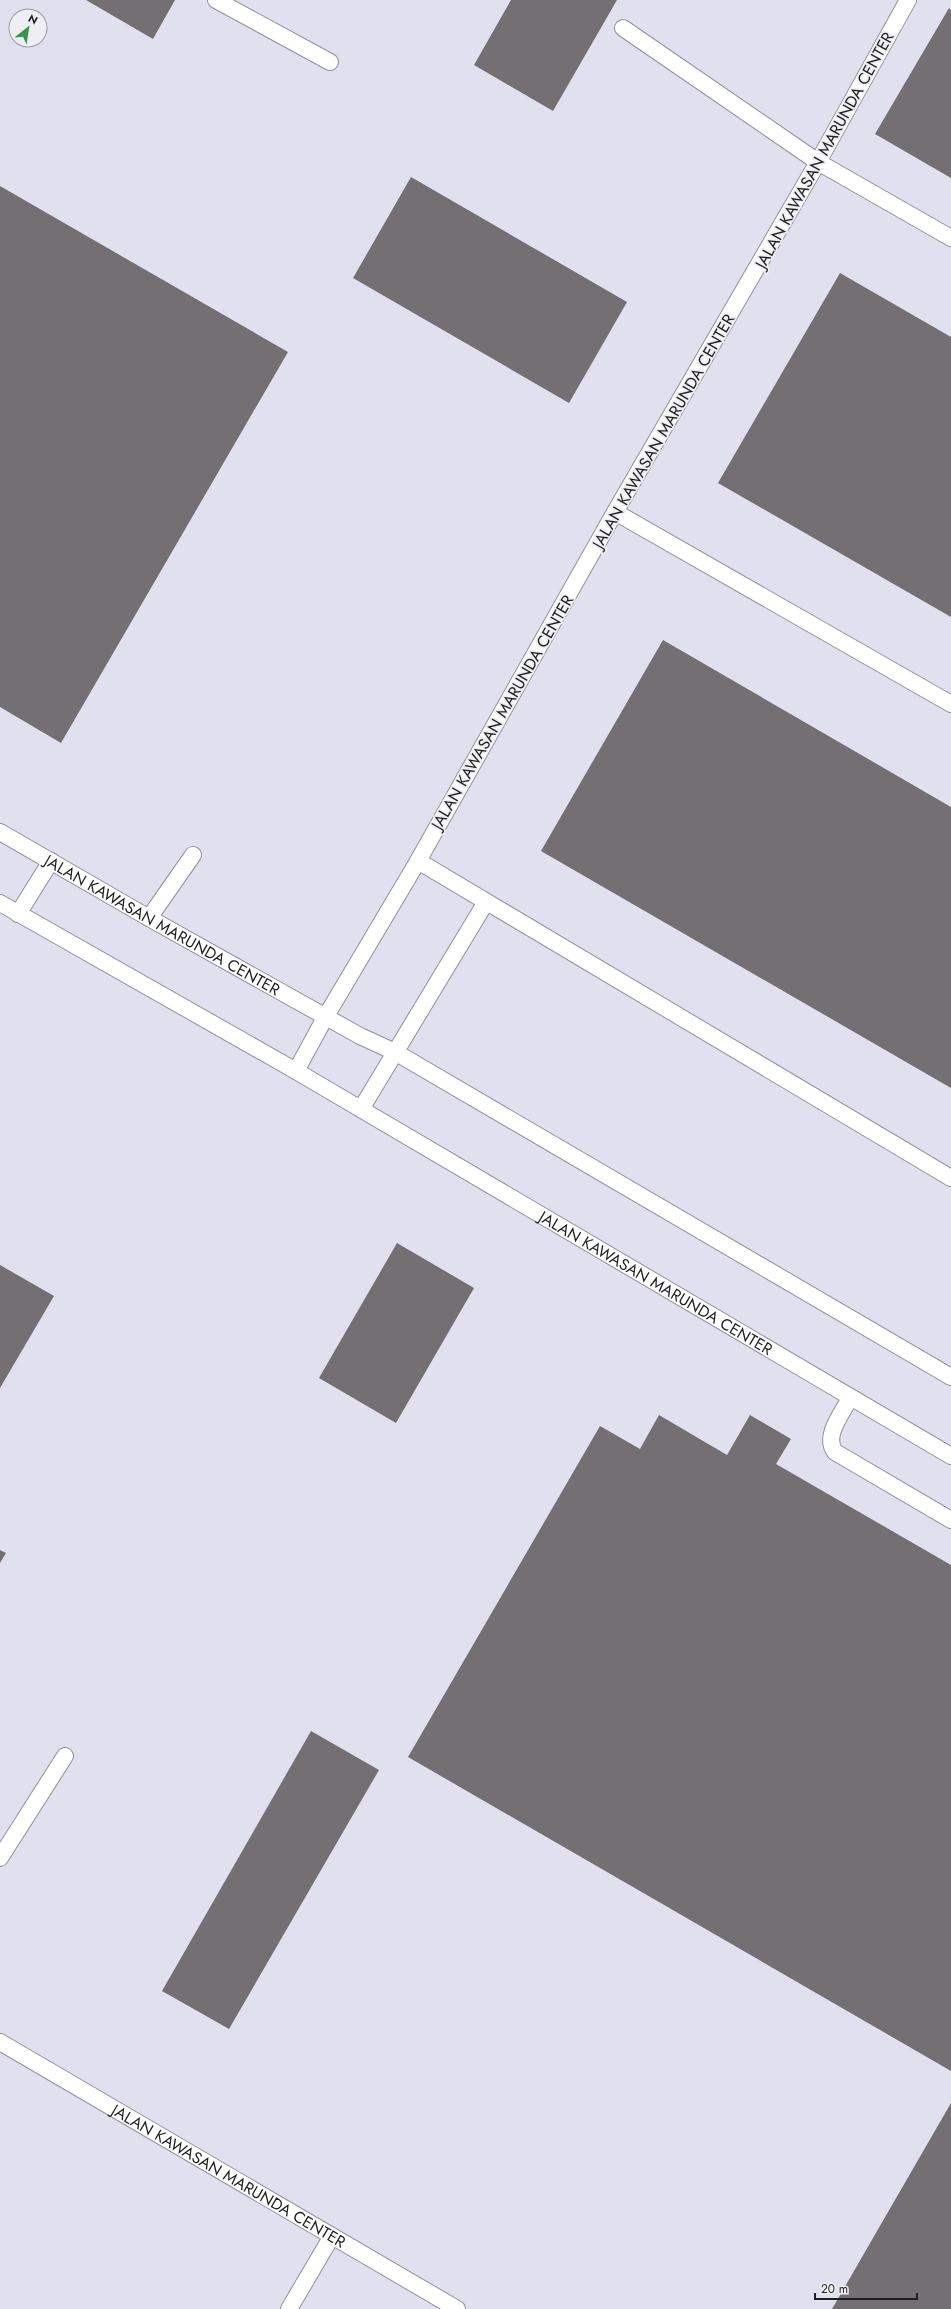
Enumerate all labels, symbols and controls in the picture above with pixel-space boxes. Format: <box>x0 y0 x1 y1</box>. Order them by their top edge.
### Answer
north arrow <box>8 8 48 48</box>
text: N <box>25 10 41 28</box>
street label: JALAN KAWASAN MARUNDA CENTER <box>749 28 899 274</box>
street label: JALAN KAWASAN MARUNDA CENTER <box>586 310 740 554</box>
street label: JALAN KAWASAN MARUNDA CENTER <box>425 591 579 835</box>
street label: JALAN KAWASAN MARUNDA CENTER <box>38 848 284 1001</box>
street label: JALAN KAWASAN MARUNDA CENTER <box>533 1204 777 1361</box>
street label: JALAN KAWASAN MARUNDA CENTER <box>106 2098 350 2254</box>
scale bar <box>815 2275 917 2301</box>
text: 20 m <box>821 2280 848 2298</box>

